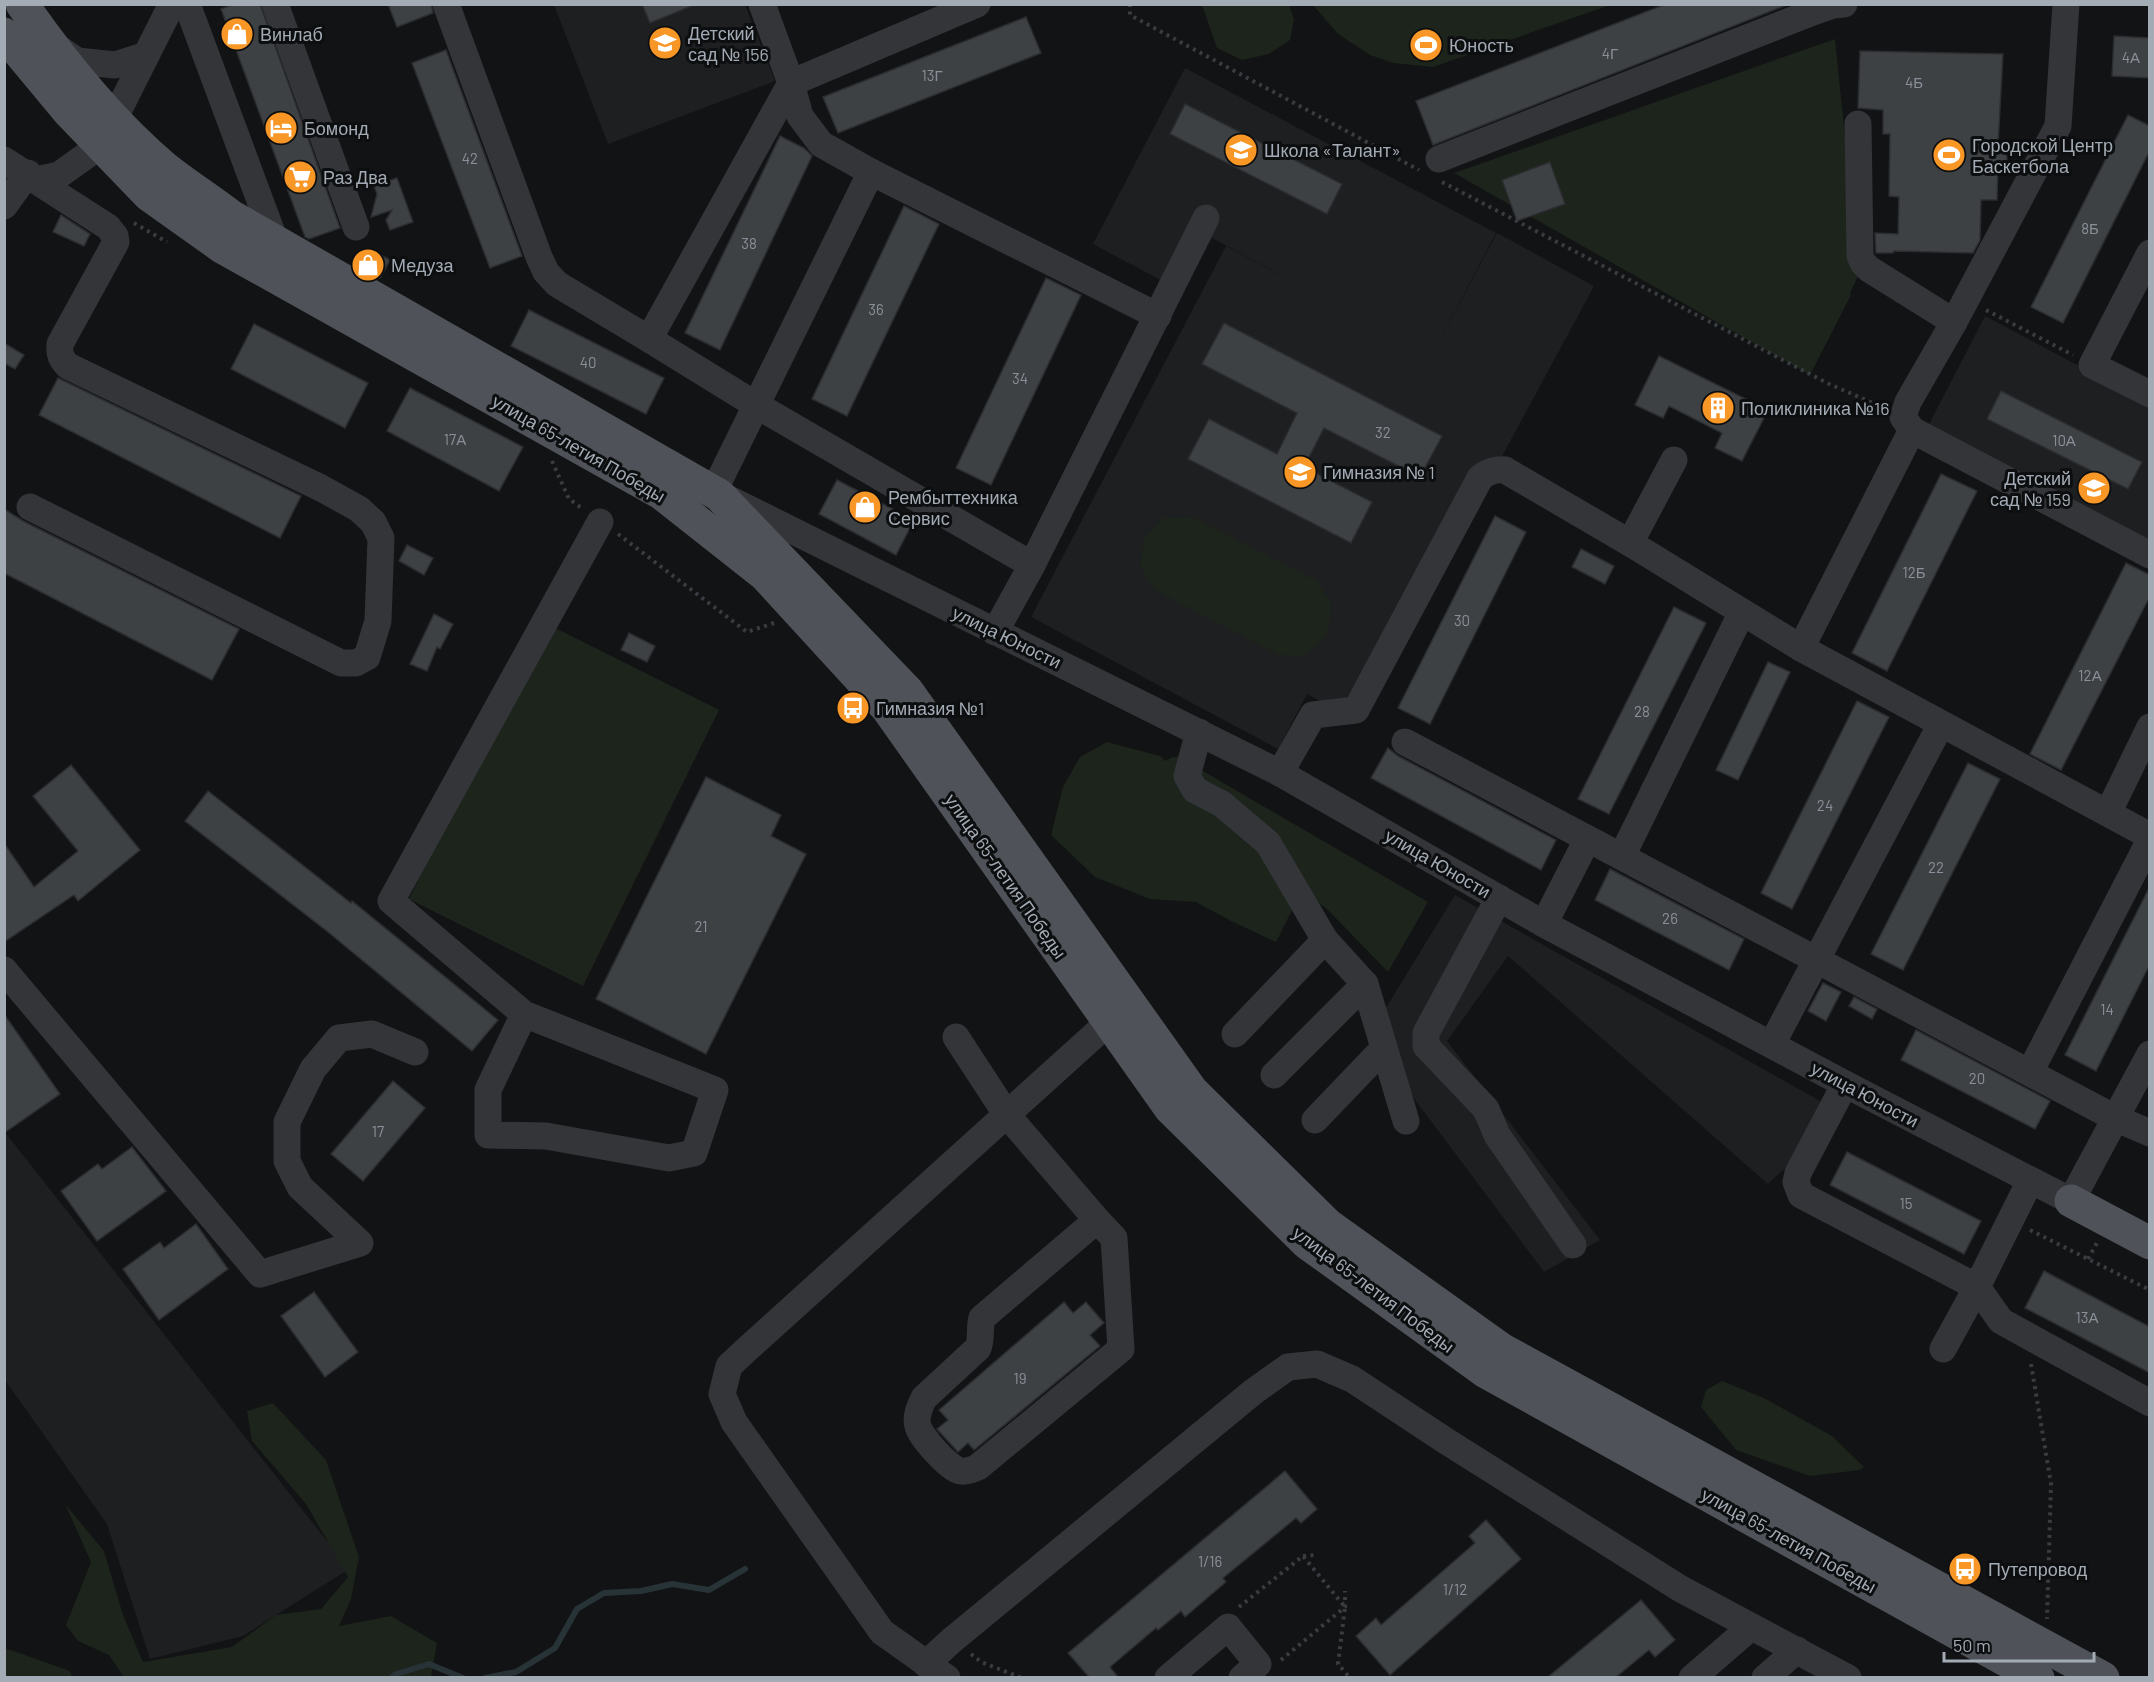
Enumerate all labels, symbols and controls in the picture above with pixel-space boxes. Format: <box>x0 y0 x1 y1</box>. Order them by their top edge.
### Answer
shop icon: Винлаб <box>219 16 255 52</box>
place label: Детский сад № 156 <box>688 22 769 65</box>
place label: Винлаб <box>260 23 323 45</box>
school or university icon: Детский сад № 156 <box>647 25 683 61</box>
sports icon: Юность <box>1408 27 1444 63</box>
place label: Юность <box>1449 34 1514 56</box>
house number: 4Г <box>1602 44 1618 62</box>
house number: 4А <box>2122 48 2140 66</box>
house number: 13Г <box>921 66 943 84</box>
house number: 4Б <box>1905 73 1923 91</box>
hotel icon: Бомонд <box>263 110 299 146</box>
place label: Бомонд <box>304 117 369 139</box>
school or university icon: Школа «Талант» <box>1223 132 1259 168</box>
place label: Городской Центр Баскетбола <box>1972 134 2113 177</box>
sports icon: Городской Центр Баскетбола <box>1931 137 1967 173</box>
place label: Школа «Талант» <box>1264 139 1401 161</box>
house number: 42 <box>462 149 478 167</box>
supermarket icon: Раз Два <box>282 159 318 195</box>
place label: Раз Два <box>323 166 389 188</box>
house number: 8Б <box>2081 219 2099 237</box>
house number: 38 <box>741 234 757 252</box>
shop icon: Медуза <box>350 247 386 283</box>
place label: Медуза <box>391 254 455 276</box>
house number: 36 <box>868 300 884 318</box>
house number: 40 <box>580 353 596 371</box>
house number: 34 <box>1012 369 1028 387</box>
street label: улица 65-летия Победы <box>488 389 670 507</box>
building icon: Поликлиника №16 <box>1700 390 1736 426</box>
place label: Поликлиника №16 <box>1741 397 1890 419</box>
house number: 32 <box>1375 423 1391 441</box>
house number: 17А <box>444 430 466 448</box>
house number: 10А <box>2052 431 2076 449</box>
school or university icon: Гимназия № 1 <box>1282 454 1318 490</box>
place label: Гимназия № 1 <box>1323 461 1435 483</box>
place label: Детский сад № 159 <box>1990 467 2071 510</box>
school or university icon: Детский сад № 159 <box>2076 470 2112 506</box>
place label: Рембыттехника Сервис <box>888 486 1019 529</box>
shop icon: Рембыттехника Сервис <box>847 489 883 525</box>
house number: 12Б <box>1902 563 1926 581</box>
street label: улица Юности <box>949 601 1065 673</box>
house number: 30 <box>1454 611 1470 629</box>
house number: 12А <box>2078 666 2102 684</box>
bus stop icon: Гимназия №1 <box>835 690 871 726</box>
place label: Гимназия №1 <box>876 697 984 719</box>
house number: 28 <box>1634 702 1650 720</box>
street label: улица 65-летия Победы <box>941 789 1071 963</box>
house number: 24 <box>1817 796 1833 814</box>
street label: улица Юности <box>1381 824 1495 902</box>
house number: 22 <box>1928 858 1944 876</box>
house number: 26 <box>1662 909 1678 927</box>
house number: 21 <box>694 917 708 935</box>
house number: 14 <box>2100 1000 2114 1018</box>
street label: улица Юности <box>1808 1056 1922 1132</box>
house number: 20 <box>1969 1069 1985 1087</box>
house number: 17 <box>372 1122 384 1140</box>
house number: 15 <box>1900 1194 1912 1212</box>
street label: улица 65-летия Победы <box>1289 1221 1459 1357</box>
house number: 13А <box>2076 1308 2098 1326</box>
house number: 19 <box>1013 1369 1027 1387</box>
street label: улица 65-летия Победы <box>1698 1483 1880 1597</box>
bus stop icon: Путепровод <box>1947 1551 1983 1587</box>
house number: 1/16 <box>1198 1552 1222 1570</box>
place label: Путепровод <box>1988 1558 2088 1580</box>
house number: 1/12 <box>1443 1580 1467 1598</box>
scale bar <box>1944 1625 2094 1663</box>
text: 50 m <box>1953 1634 1991 1656</box>

